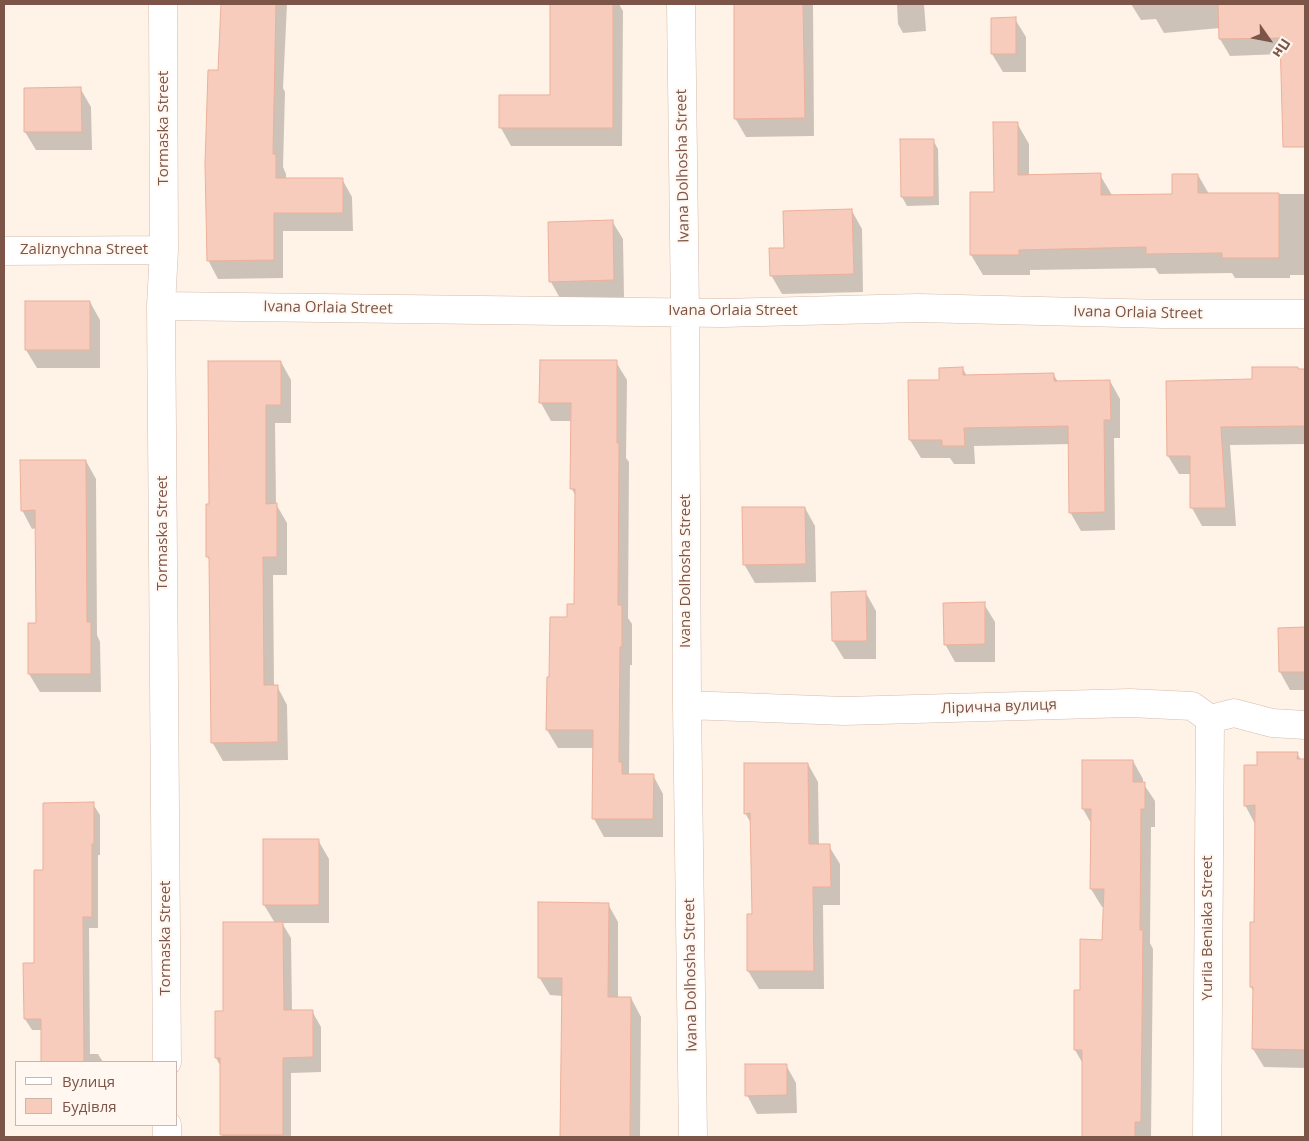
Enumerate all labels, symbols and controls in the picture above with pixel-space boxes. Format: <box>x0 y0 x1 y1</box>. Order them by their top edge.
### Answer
north arrow <box>1244 15 1294 65</box>
text: Пн <box>1269 35 1295 62</box>
street label: Tormaska Street <box>155 71 173 185</box>
street label: Ivana Dolhosha Street <box>673 89 693 243</box>
street label: Zaliznychna Street <box>20 241 148 259</box>
street label: Ivana Orlaia Street <box>263 298 393 318</box>
street label: Ivana Orlaia Street <box>668 302 798 320</box>
street label: Ivana Orlaia Street <box>1073 303 1203 323</box>
street label: Tormaska Street <box>154 476 172 590</box>
street label: Ivana Dolhosha Street <box>677 494 695 648</box>
street label: Лірична вулиця <box>941 696 1057 718</box>
street label: Yuriia Beniaka Street <box>1199 856 1217 1000</box>
street label: Tormaska Street <box>157 881 175 995</box>
street label: Ivana Dolhosha Street <box>681 898 701 1052</box>
legend <box>15 1061 178 1126</box>
text: Вулиця <box>62 1071 115 1091</box>
text: Будівля <box>62 1096 117 1116</box>

